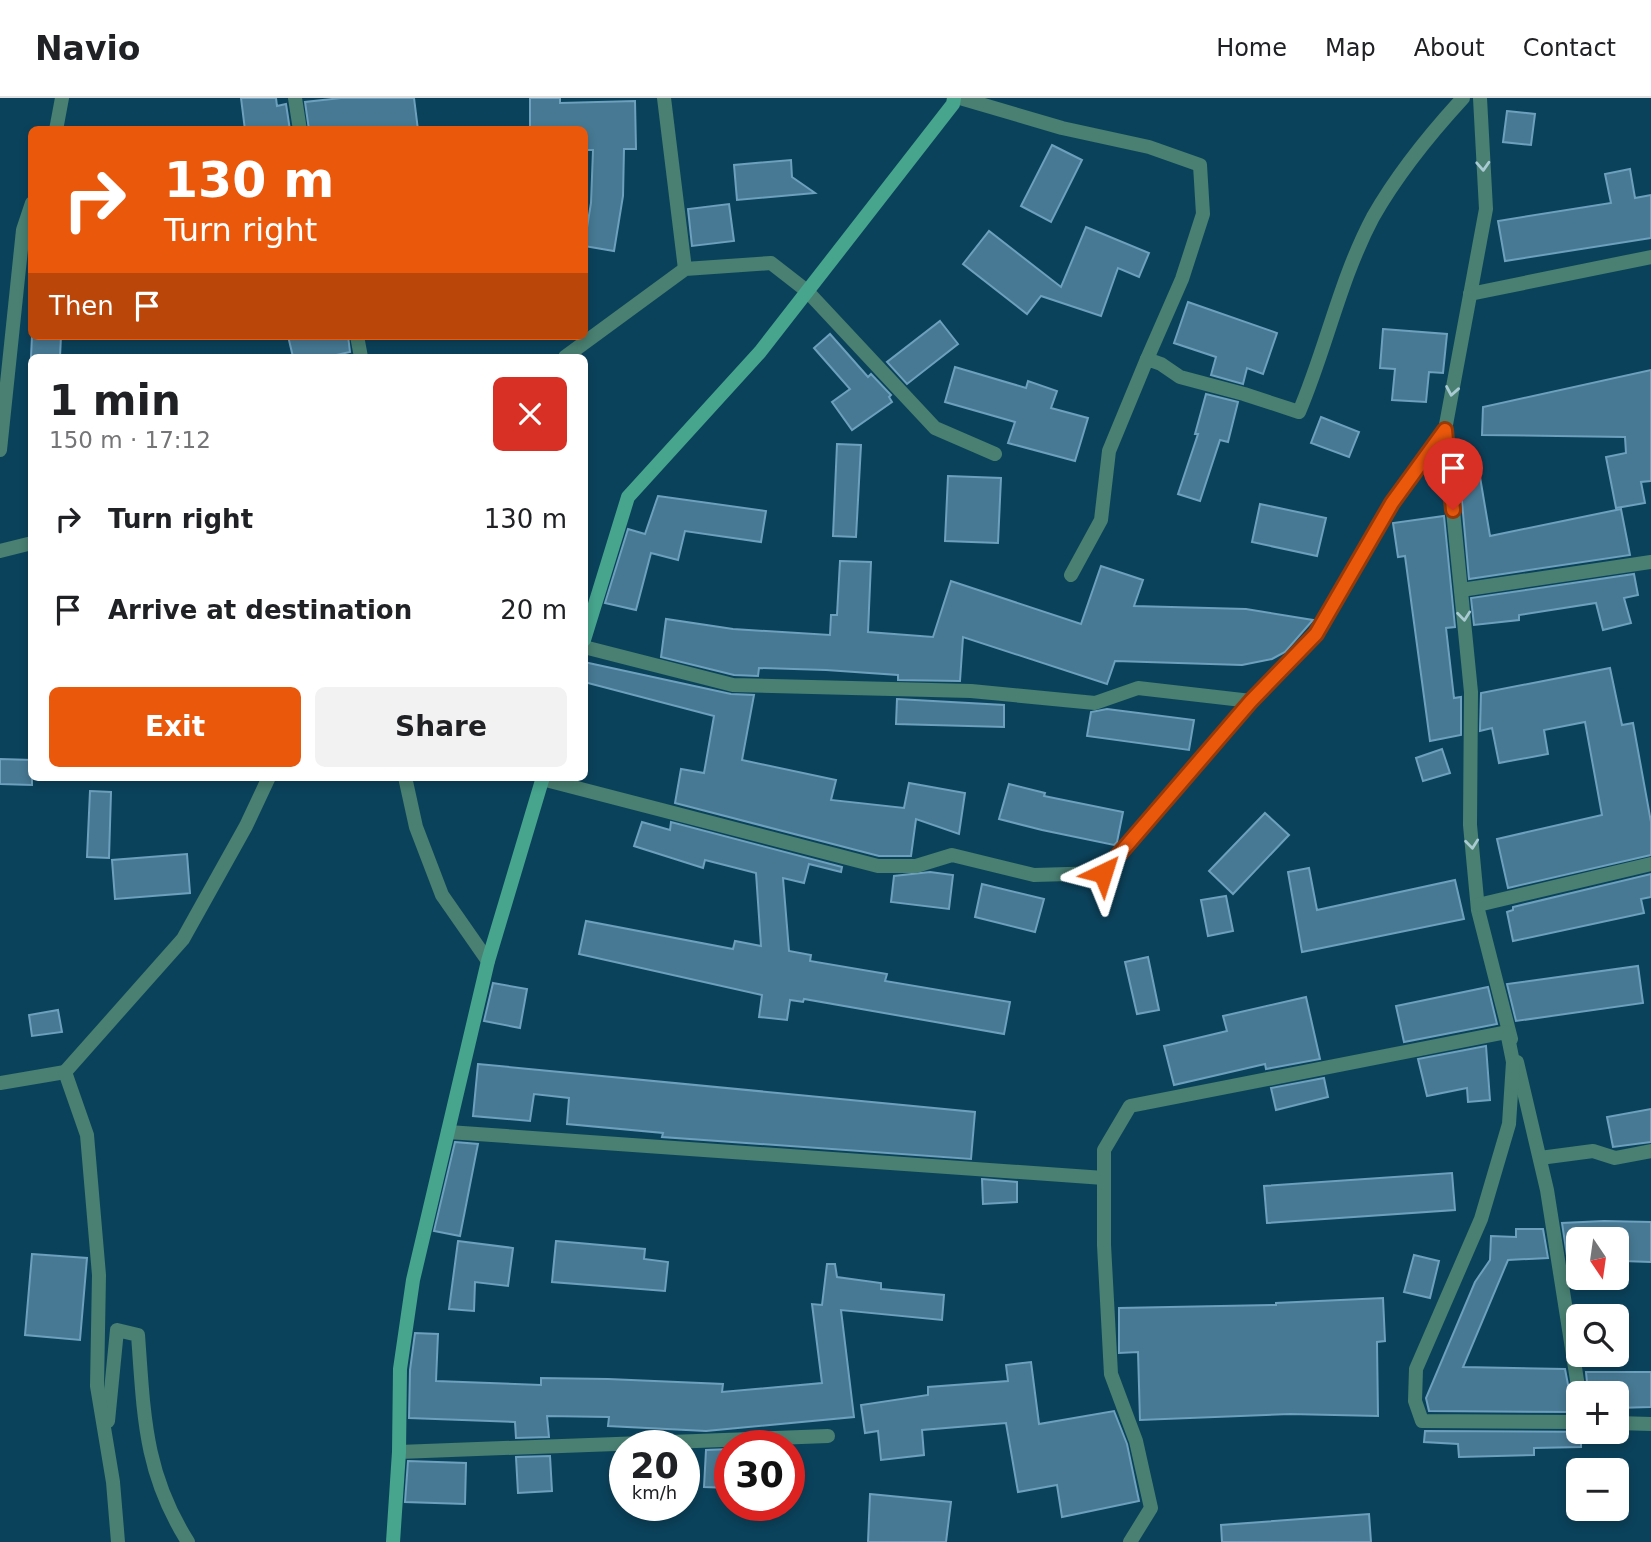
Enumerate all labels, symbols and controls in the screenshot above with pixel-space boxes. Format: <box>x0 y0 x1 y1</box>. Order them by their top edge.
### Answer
text: Navio <box>35 29 140 68</box>
text: Home <box>1216 34 1287 62</box>
text: Map <box>1325 34 1376 62</box>
text: About <box>1414 34 1485 62</box>
text: Contact <box>1523 34 1616 62</box>
text: 130 m <box>164 152 334 209</box>
icon: right <box>49 154 140 245</box>
one-way arrow <box>1476 161 1491 172</box>
text: Turn right <box>164 211 317 249</box>
icon: arrive <box>128 287 166 325</box>
text: Then <box>49 291 114 321</box>
text: 1 min <box>49 376 181 425</box>
button: close <box>493 377 567 451</box>
one-way arrow <box>1446 385 1461 397</box>
text: 150 m · 17:12 <box>49 427 211 453</box>
pin <box>1423 438 1483 510</box>
icon: arrive <box>1434 449 1472 487</box>
icon: right <box>49 500 87 538</box>
text: Turn right <box>108 504 253 534</box>
text: 130 m <box>484 504 567 534</box>
icon: arrive <box>49 591 87 629</box>
text: Arrive at destination <box>108 595 412 625</box>
text: 20 m <box>500 595 567 625</box>
one-way arrow <box>1456 611 1471 622</box>
button: Exit <box>49 687 301 767</box>
button: Share <box>315 687 567 767</box>
position arrow <box>1066 836 1140 910</box>
one-way arrow <box>1464 838 1479 849</box>
north arrow <box>1566 1227 1629 1290</box>
map controls <box>1566 1227 1629 1521</box>
button: search <box>1566 1304 1629 1367</box>
button: + <box>1566 1381 1629 1444</box>
speed limit sign: 30 <box>714 1430 805 1521</box>
text: 20 <box>630 1446 679 1486</box>
button: − <box>1566 1458 1629 1521</box>
text: km/h <box>632 1482 677 1503</box>

